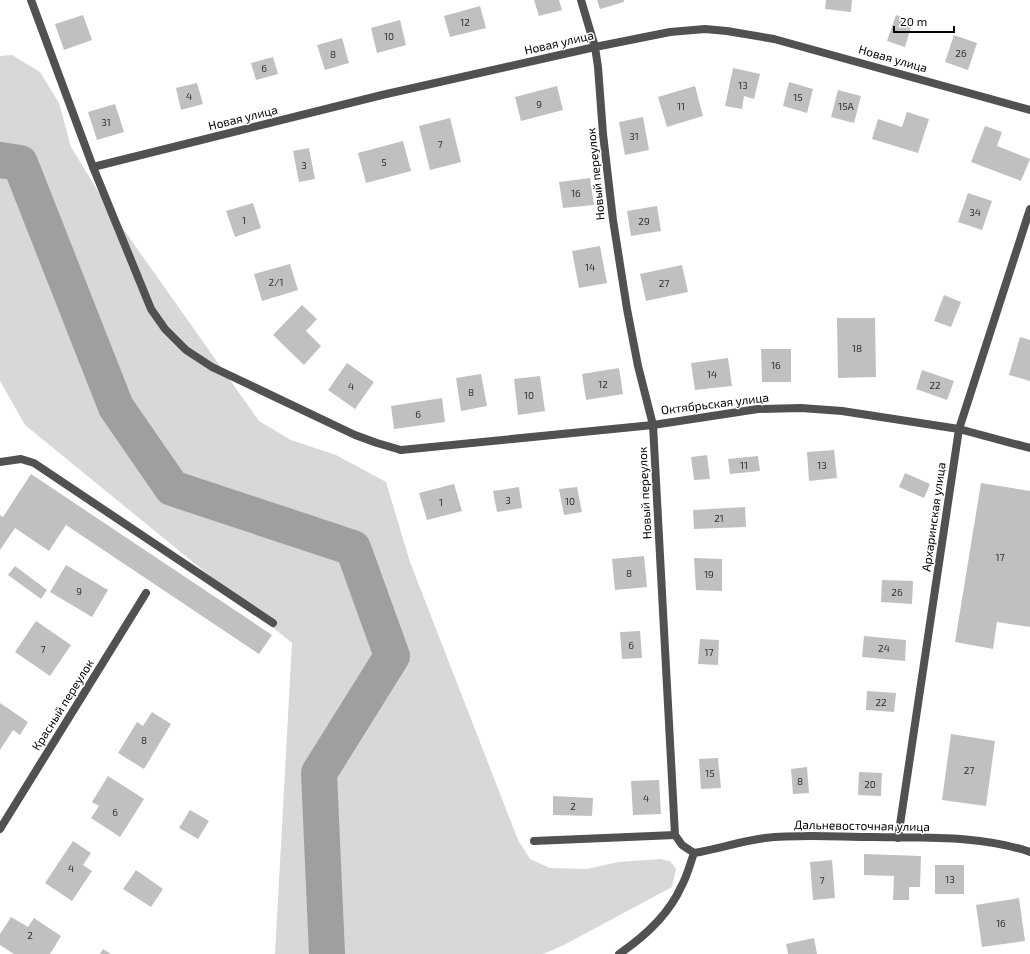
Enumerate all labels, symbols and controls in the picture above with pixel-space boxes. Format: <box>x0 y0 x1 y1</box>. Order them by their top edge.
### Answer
scale bar <box>894 8 954 34</box>
text: 20 m <box>900 14 927 28</box>
house number: 12 <box>460 16 470 28</box>
street label: Новая улица <box>523 27 595 58</box>
house number: 10 <box>384 30 394 42</box>
street label: Новая улица <box>857 42 929 75</box>
house number: 26 <box>955 47 967 59</box>
house number: 8 <box>330 48 336 60</box>
house number: 6 <box>261 62 267 74</box>
house number: 13 <box>738 79 748 91</box>
house number: 4 <box>186 90 192 102</box>
house number: 15 <box>793 91 803 103</box>
house number: 9 <box>536 98 542 110</box>
house number: 11 <box>677 100 685 112</box>
house number: 15А <box>838 100 855 112</box>
street label: Новая улица <box>207 102 279 133</box>
house number: 31 <box>101 116 111 128</box>
street label: Новый переулок <box>583 127 608 221</box>
house number: 31 <box>629 130 639 142</box>
house number: 7 <box>437 138 443 150</box>
house number: 5 <box>381 156 387 168</box>
house number: 3 <box>301 159 307 171</box>
house number: 16 <box>571 187 581 199</box>
house number: 34 <box>969 206 981 218</box>
house number: 1 <box>242 214 246 226</box>
house number: 29 <box>638 215 650 227</box>
house number: 14 <box>585 261 595 273</box>
house number: 2/1 <box>269 276 283 288</box>
house number: 27 <box>659 277 669 289</box>
house number: 18 <box>852 342 862 354</box>
house number: 16 <box>771 359 781 371</box>
house number: 14 <box>707 368 717 380</box>
house number: 12 <box>598 378 608 390</box>
house number: 22 <box>929 379 941 391</box>
house number: 4 <box>348 380 354 392</box>
house number: 8 <box>468 386 474 398</box>
house number: 10 <box>524 389 534 401</box>
street label: Октябрьская улица <box>660 389 770 418</box>
house number: 6 <box>415 408 421 420</box>
street label: Новый переулок <box>635 446 654 540</box>
house number: 11 <box>740 459 748 471</box>
house number: 13 <box>817 459 827 471</box>
street label: Архаринская улица <box>918 461 949 573</box>
house number: 3 <box>505 494 511 506</box>
house number: 10 <box>565 495 575 507</box>
house number: 1 <box>439 496 443 508</box>
house number: 21 <box>714 512 724 524</box>
house number: 17 <box>995 551 1005 563</box>
house number: 8 <box>626 567 632 579</box>
house number: 19 <box>704 568 714 580</box>
house number: 9 <box>76 585 82 597</box>
house number: 26 <box>891 586 903 598</box>
house number: 6 <box>628 639 634 651</box>
house number: 24 <box>878 642 890 654</box>
house number: 7 <box>40 643 46 655</box>
house number: 17 <box>704 646 714 658</box>
street label: Красный переулок <box>28 656 97 753</box>
house number: 22 <box>875 696 887 708</box>
house number: 8 <box>141 734 147 746</box>
house number: 27 <box>964 764 974 776</box>
house number: 15 <box>705 767 715 779</box>
house number: 8 <box>797 775 803 787</box>
house number: 20 <box>864 778 876 790</box>
house number: 4 <box>643 792 649 804</box>
house number: 2 <box>570 800 576 812</box>
house number: 6 <box>112 806 118 818</box>
street label: Дальневосточная улица <box>794 817 930 834</box>
house number: 4 <box>68 862 74 874</box>
house number: 13 <box>945 873 955 885</box>
house number: 7 <box>819 874 825 886</box>
house number: 16 <box>996 917 1006 929</box>
house number: 2 <box>27 929 33 941</box>

